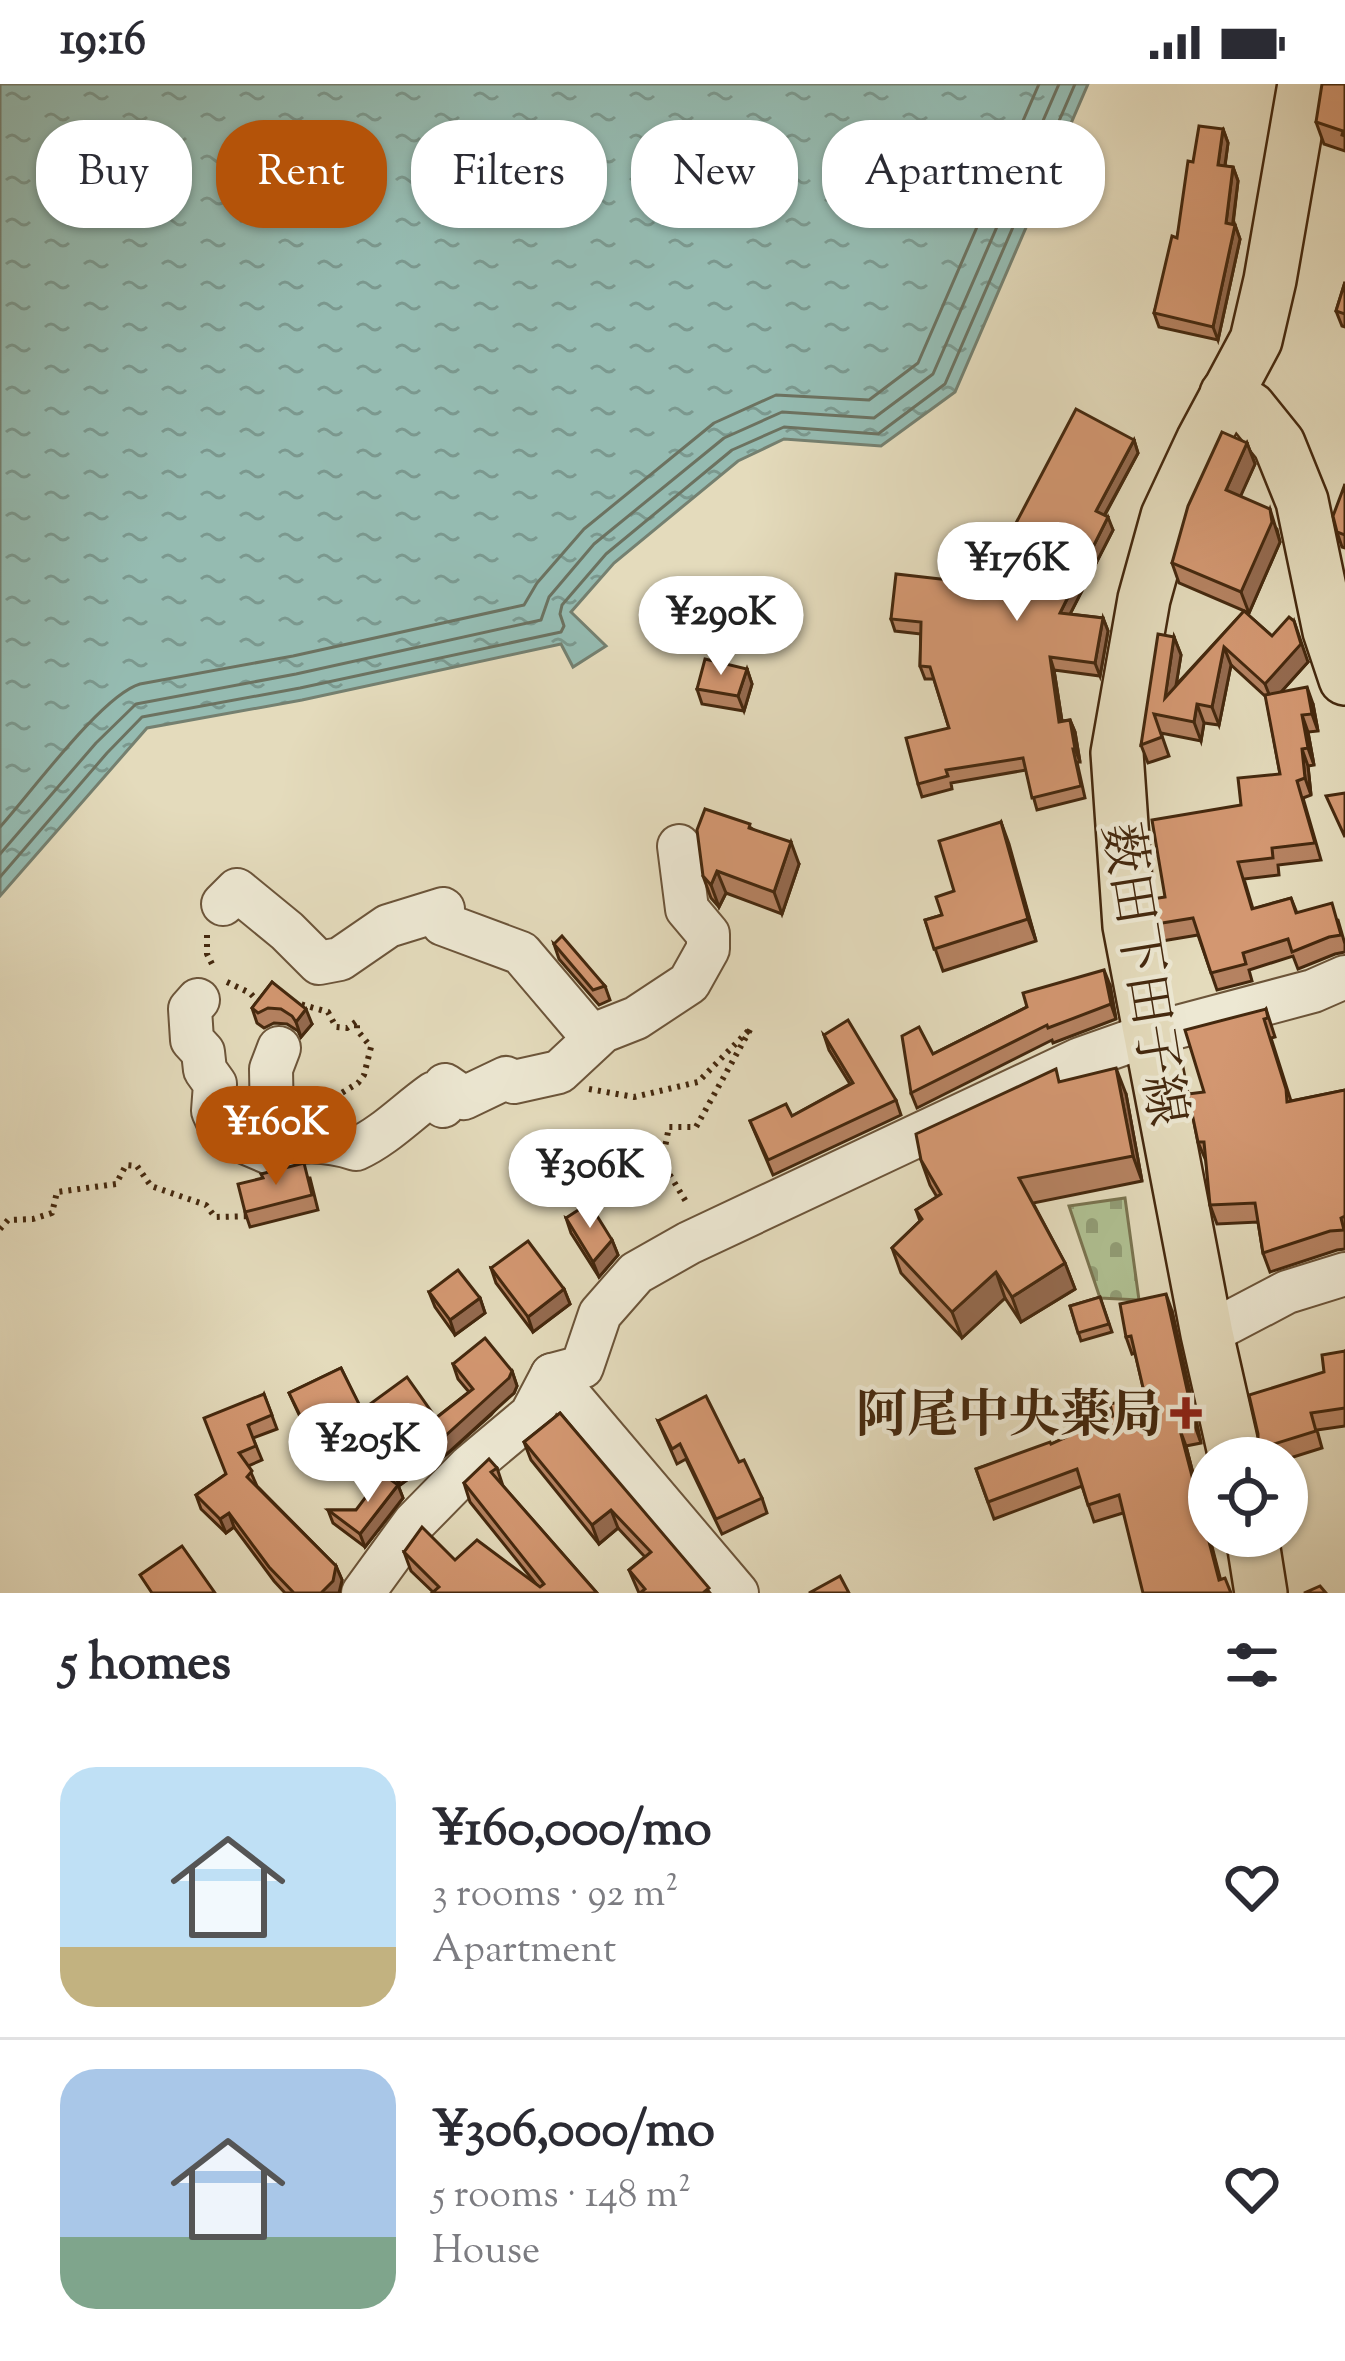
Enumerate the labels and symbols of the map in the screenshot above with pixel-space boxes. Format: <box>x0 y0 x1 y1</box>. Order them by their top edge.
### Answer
pin: ¥176K <box>933 522 1101 624</box>
pin: ¥290K <box>637 576 805 678</box>
street label: 薮田下田子線 <box>1081 818 1201 1132</box>
pin: ¥160K <box>192 1086 360 1188</box>
pin: ¥306K <box>506 1129 674 1231</box>
place label: 阿尾中央薬局 <box>856 1382 1162 1455</box>
marker: 阿尾中央薬局 <box>1173 1400 1199 1426</box>
pin: ¥205K <box>284 1403 452 1505</box>

